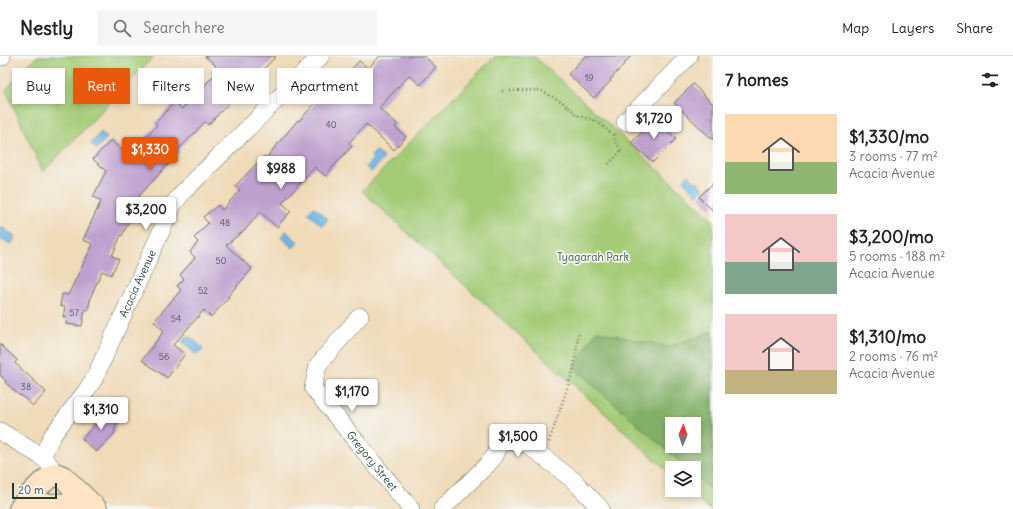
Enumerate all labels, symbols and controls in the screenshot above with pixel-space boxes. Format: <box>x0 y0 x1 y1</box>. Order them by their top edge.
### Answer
search box <box>97 10 377 46</box>
text: Nestly <box>20 16 73 40</box>
icon: search <box>111 17 133 39</box>
text: Search here <box>143 18 225 37</box>
text: Map <box>842 19 869 37</box>
text: Layers <box>891 19 934 37</box>
text: Share <box>956 19 993 37</box>
chip: Buy <box>12 68 65 104</box>
chip: Rent <box>73 68 130 104</box>
chip: Filters <box>138 68 204 104</box>
chip: New <box>212 68 269 104</box>
chip: Apartment <box>277 68 373 104</box>
text: 7 homes <box>725 69 789 91</box>
icon: filters <box>979 69 1001 91</box>
house number: 19 <box>585 72 593 83</box>
pin: $1,720 <box>621 106 687 140</box>
text: $1,720 <box>636 110 672 127</box>
house number: 40 <box>325 119 337 130</box>
text: $1,330/mo <box>849 126 929 148</box>
icon: home <box>757 130 805 178</box>
pin: $1,330 <box>117 137 183 171</box>
text: $1,330 <box>131 141 169 158</box>
text: 3 rooms · 77 m² <box>849 148 938 165</box>
pin: $988 <box>257 156 305 190</box>
text: $988 <box>266 160 296 177</box>
text: Acacia Avenue <box>849 165 935 182</box>
pin: $3,200 <box>113 197 179 231</box>
text: $3,200 <box>125 201 167 218</box>
house number: 48 <box>220 217 230 228</box>
text: $3,200/mo <box>849 226 934 248</box>
icon: home <box>757 230 805 278</box>
street label: Acacia Avenue <box>116 247 159 319</box>
text: 5 rooms · 188 m² <box>849 248 945 265</box>
park label: Tyagarah Park <box>557 250 629 264</box>
house number: 50 <box>215 255 227 266</box>
text: Acacia Avenue <box>849 265 935 282</box>
house number: 52 <box>198 285 208 296</box>
house number: 57 <box>69 307 79 318</box>
house number: 54 <box>171 313 181 324</box>
text: $1,310/mo <box>849 326 926 348</box>
icon: home <box>757 330 805 378</box>
text: 2 rooms · 76 m² <box>849 348 938 365</box>
house number: 56 <box>159 351 169 362</box>
text: Acacia Avenue <box>849 365 935 382</box>
pin: $1,170 <box>319 379 385 413</box>
house number: 38 <box>21 381 31 392</box>
text: $1,170 <box>335 383 369 400</box>
pin: $1,310 <box>68 397 134 431</box>
text: $1,310 <box>83 401 119 418</box>
north arrow <box>665 417 701 453</box>
map controls <box>665 417 701 497</box>
pin: $1,500 <box>485 424 551 458</box>
street label: Gregory Street <box>344 428 401 494</box>
text: $1,500 <box>498 428 538 445</box>
button: layers <box>665 461 701 497</box>
scale bar <box>12 481 57 500</box>
text: 20 m <box>18 483 44 497</box>

